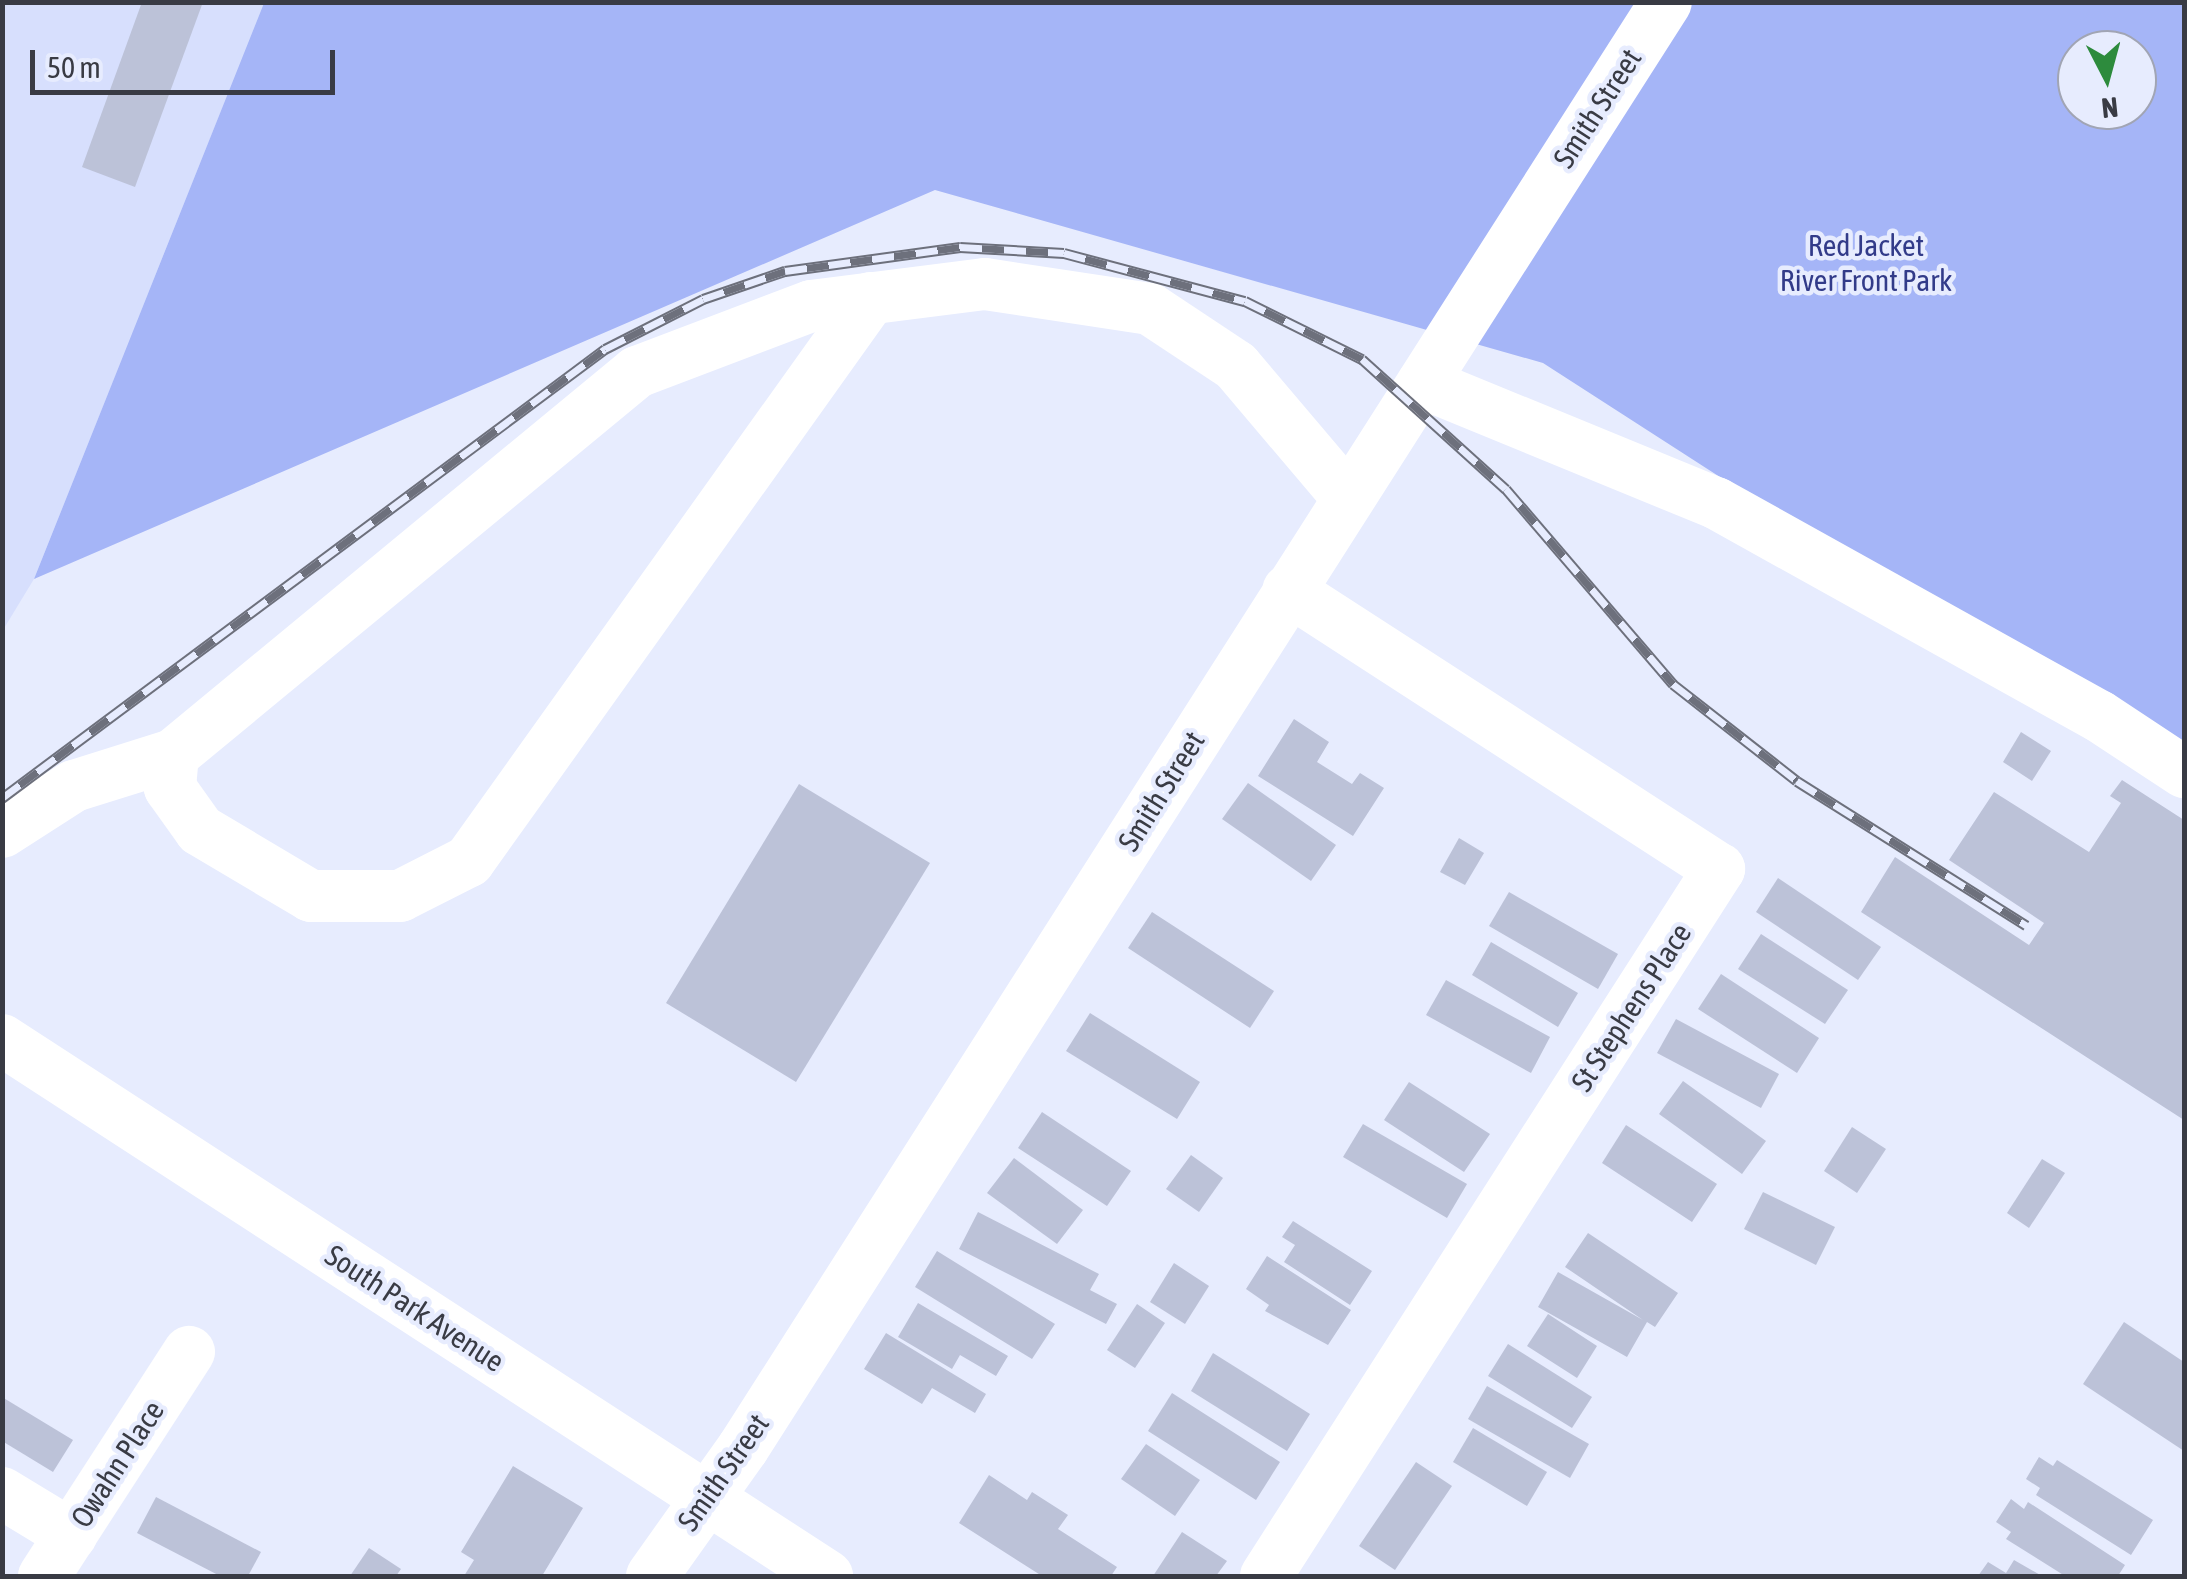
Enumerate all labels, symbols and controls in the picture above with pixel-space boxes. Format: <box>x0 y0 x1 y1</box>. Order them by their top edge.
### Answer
scale bar <box>35 30 340 92</box>
north arrow <box>2057 30 2157 130</box>
street label: Smith Street <box>1545 42 1649 174</box>
text: 50 m <box>47 50 101 84</box>
text: N <box>2100 91 2120 125</box>
park label: Red Jacket River Front Park <box>1780 227 1952 298</box>
street label: Smith Street <box>1110 725 1212 857</box>
street label: St Stephens Place <box>1563 916 1699 1098</box>
street label: South Park Avenue <box>319 1237 511 1379</box>
street label: Owahn Place <box>63 1394 171 1534</box>
street label: Smith Street <box>670 1407 776 1537</box>

